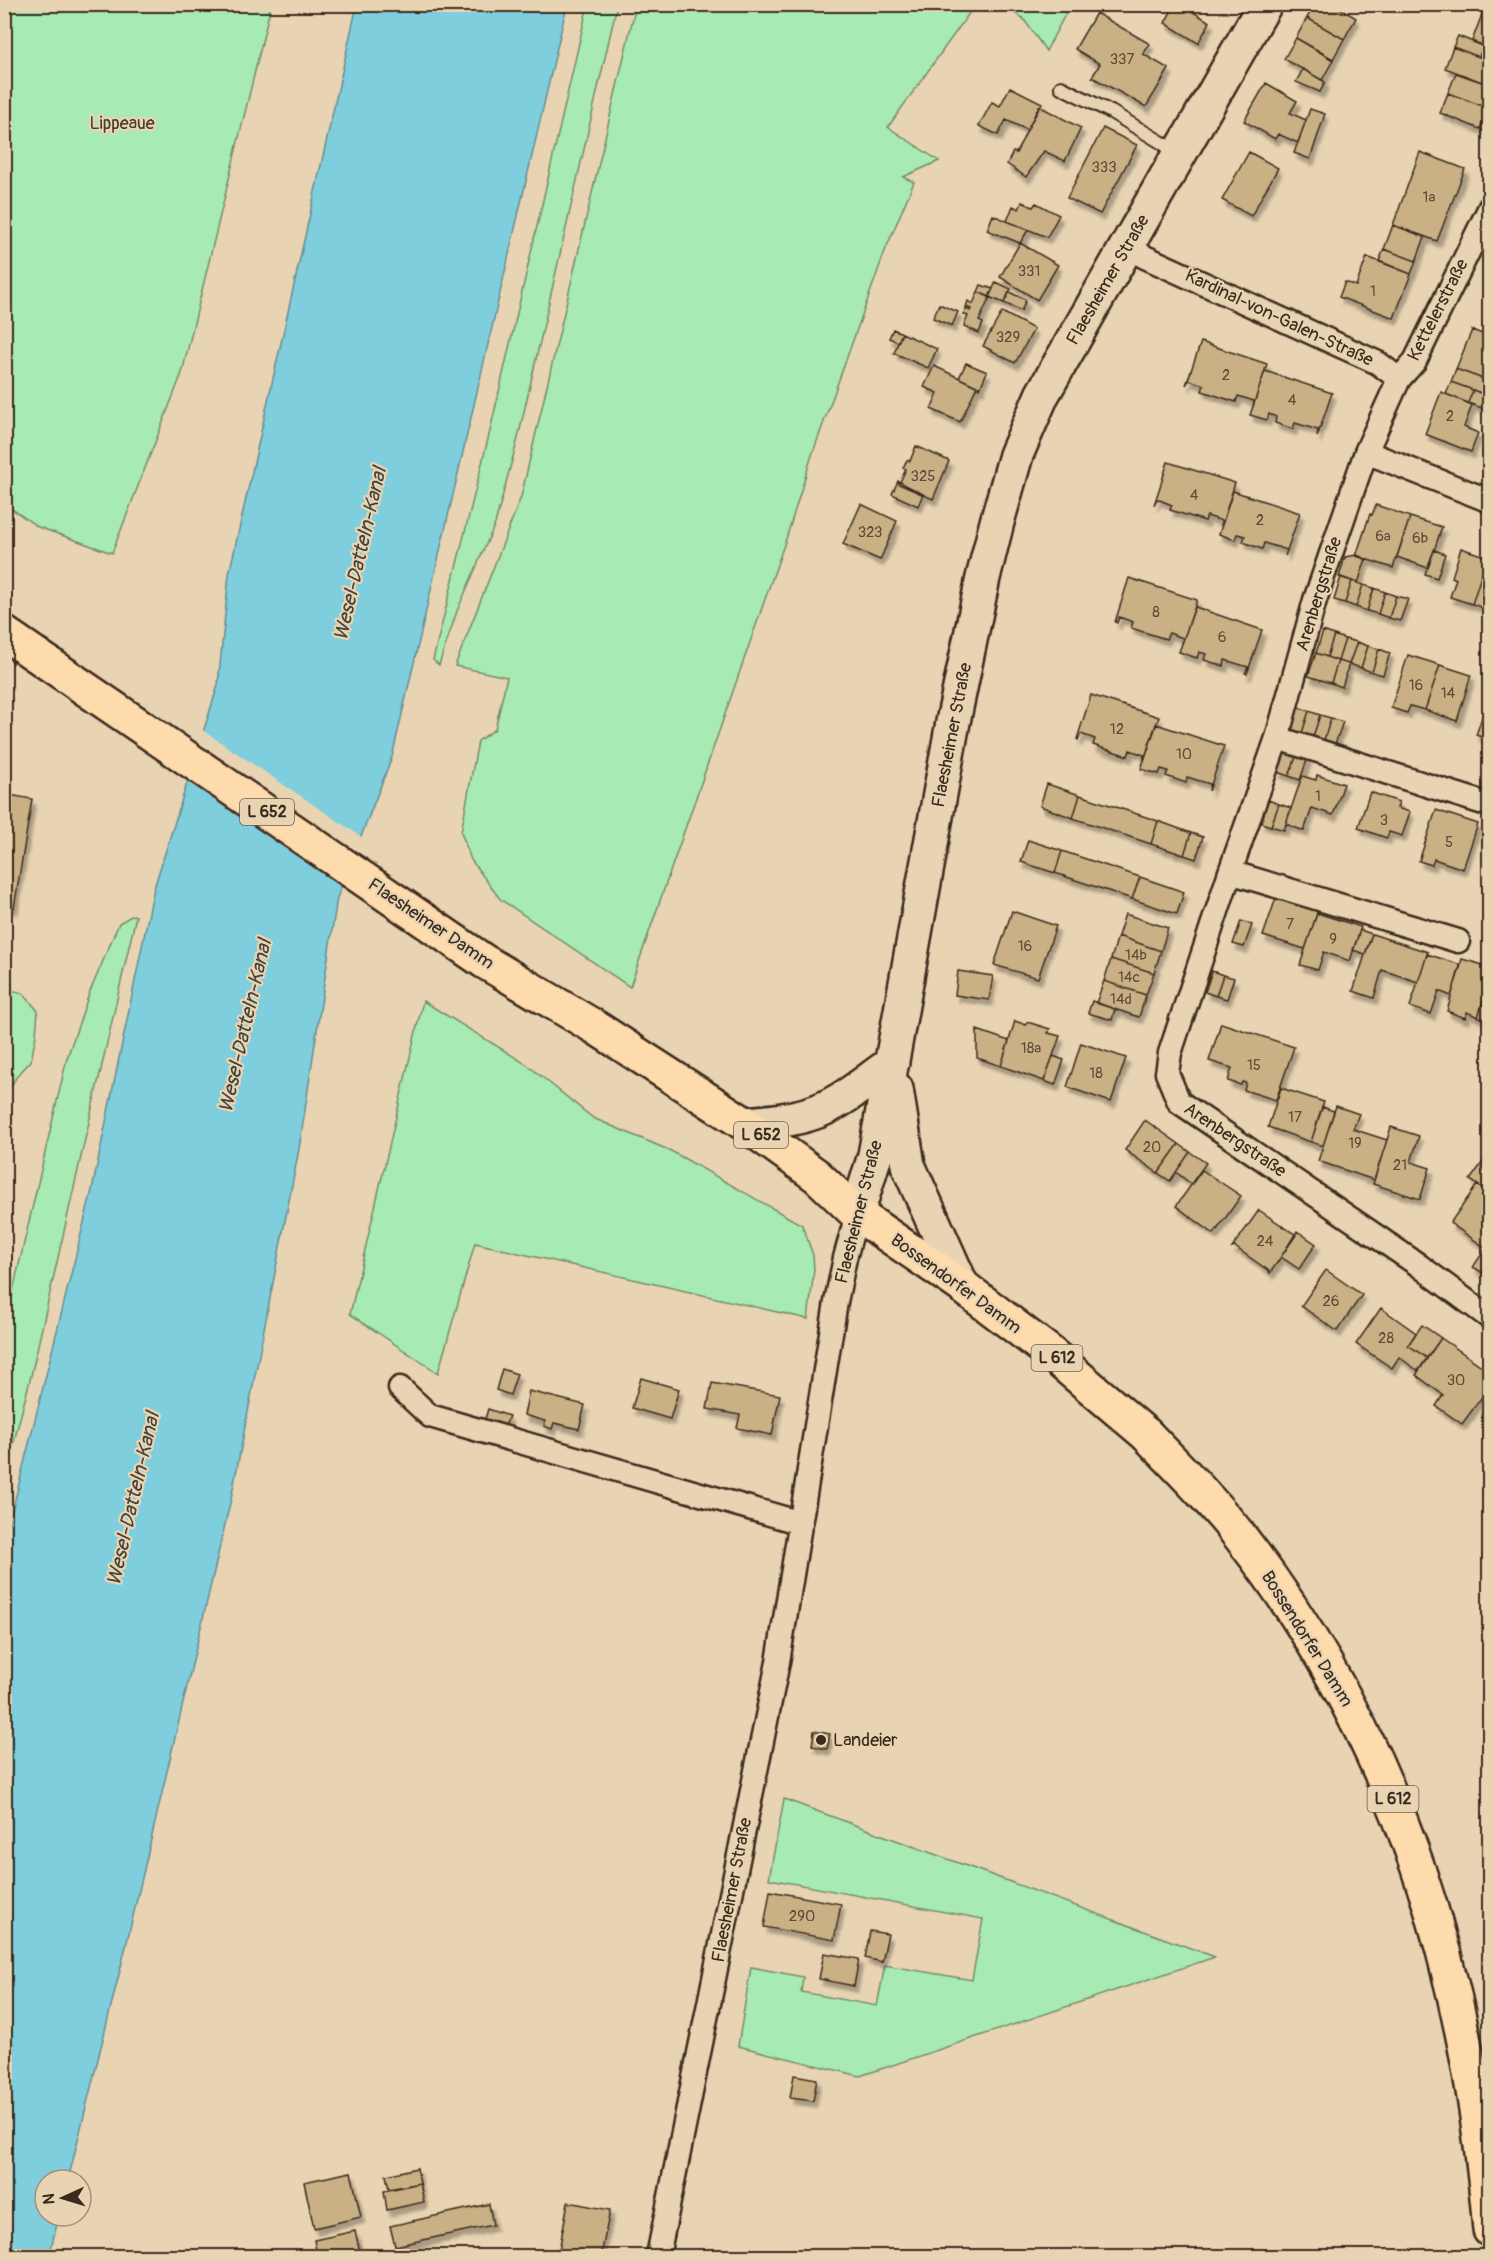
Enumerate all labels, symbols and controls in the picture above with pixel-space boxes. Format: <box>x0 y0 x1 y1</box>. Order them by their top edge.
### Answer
house number: 337 <box>1110 50 1134 69</box>
park label: Lippeaue <box>89 112 155 135</box>
house number: 333 <box>1091 158 1117 177</box>
house number: 1a <box>1423 188 1435 207</box>
street label: Flaesheimer Straße <box>1061 211 1155 349</box>
street label: Kettelerstraße <box>1402 255 1474 365</box>
house number: 331 <box>1018 262 1040 281</box>
street label: Kardinal-von-Galen-Straße <box>1181 264 1377 372</box>
house number: 1 <box>1370 282 1376 301</box>
house number: 329 <box>996 328 1020 347</box>
house number: 2 <box>1222 366 1230 385</box>
house number: 4 <box>1288 391 1297 410</box>
house number: 2 <box>1446 407 1454 426</box>
water label: Wesel-Datteln-Kanal <box>328 463 393 643</box>
house number: 325 <box>911 467 935 486</box>
house number: 4 <box>1190 486 1199 505</box>
house number: 2 <box>1256 511 1264 530</box>
house number: 323 <box>858 523 882 542</box>
house number: 6a <box>1375 527 1391 546</box>
house number: 6b <box>1412 529 1428 548</box>
street label: Arenbergstraße <box>1291 534 1347 654</box>
house number: 8 <box>1152 603 1160 622</box>
house number: 6 <box>1218 628 1226 647</box>
street label: Flaesheimer Straße <box>927 661 977 809</box>
house number: 16 <box>1409 676 1423 695</box>
house number: 14 <box>1441 684 1456 703</box>
house number: 12 <box>1110 720 1124 739</box>
house number: 10 <box>1176 745 1192 764</box>
house number: 1 <box>1315 787 1321 806</box>
road number: L 652 <box>240 799 294 825</box>
house number: 3 <box>1380 811 1388 830</box>
house number: 5 <box>1445 833 1453 852</box>
street label: Flaesheimer Damm <box>364 873 499 975</box>
house number: 7 <box>1286 915 1294 934</box>
house number: 9 <box>1329 930 1337 949</box>
water label: Wesel-Datteln-Kanal <box>213 935 278 1115</box>
house number: 16 <box>1018 937 1032 956</box>
house number: 14b <box>1125 946 1147 965</box>
house number: 14c <box>1118 968 1140 987</box>
house number: 14d <box>1110 990 1132 1009</box>
house number: 18a <box>1021 1039 1041 1058</box>
house number: 15 <box>1247 1056 1261 1075</box>
house number: 18 <box>1089 1064 1103 1083</box>
street label: Arenbergstraße <box>1179 1097 1291 1183</box>
house number: 17 <box>1288 1108 1302 1127</box>
road number: L 652 <box>734 1122 788 1148</box>
house number: 19 <box>1348 1134 1362 1153</box>
street label: Flaesheimer Straße <box>830 1138 888 1286</box>
house number: 20 <box>1143 1138 1161 1157</box>
house number: 21 <box>1393 1156 1407 1175</box>
street label: Bossendorfer Damm <box>886 1229 1026 1339</box>
house number: 24 <box>1256 1232 1274 1251</box>
house number: 26 <box>1322 1292 1340 1311</box>
house number: 28 <box>1378 1329 1394 1348</box>
road number: L 612 <box>1032 1345 1082 1371</box>
house number: 30 <box>1447 1371 1465 1390</box>
water label: Wesel-Datteln-Kanal <box>101 1408 166 1588</box>
street label: Bossendorfer Damm <box>1256 1567 1358 1711</box>
place label: Landeier <box>833 1729 898 1752</box>
marker: Landeier <box>814 1733 828 1747</box>
road number: L 612 <box>1368 1786 1418 1812</box>
street label: Flaesheimer Straße <box>707 1816 757 1964</box>
house number: 290 <box>789 1907 815 1926</box>
north arrow <box>33 2168 93 2228</box>
text: N <box>39 2193 59 2205</box>

